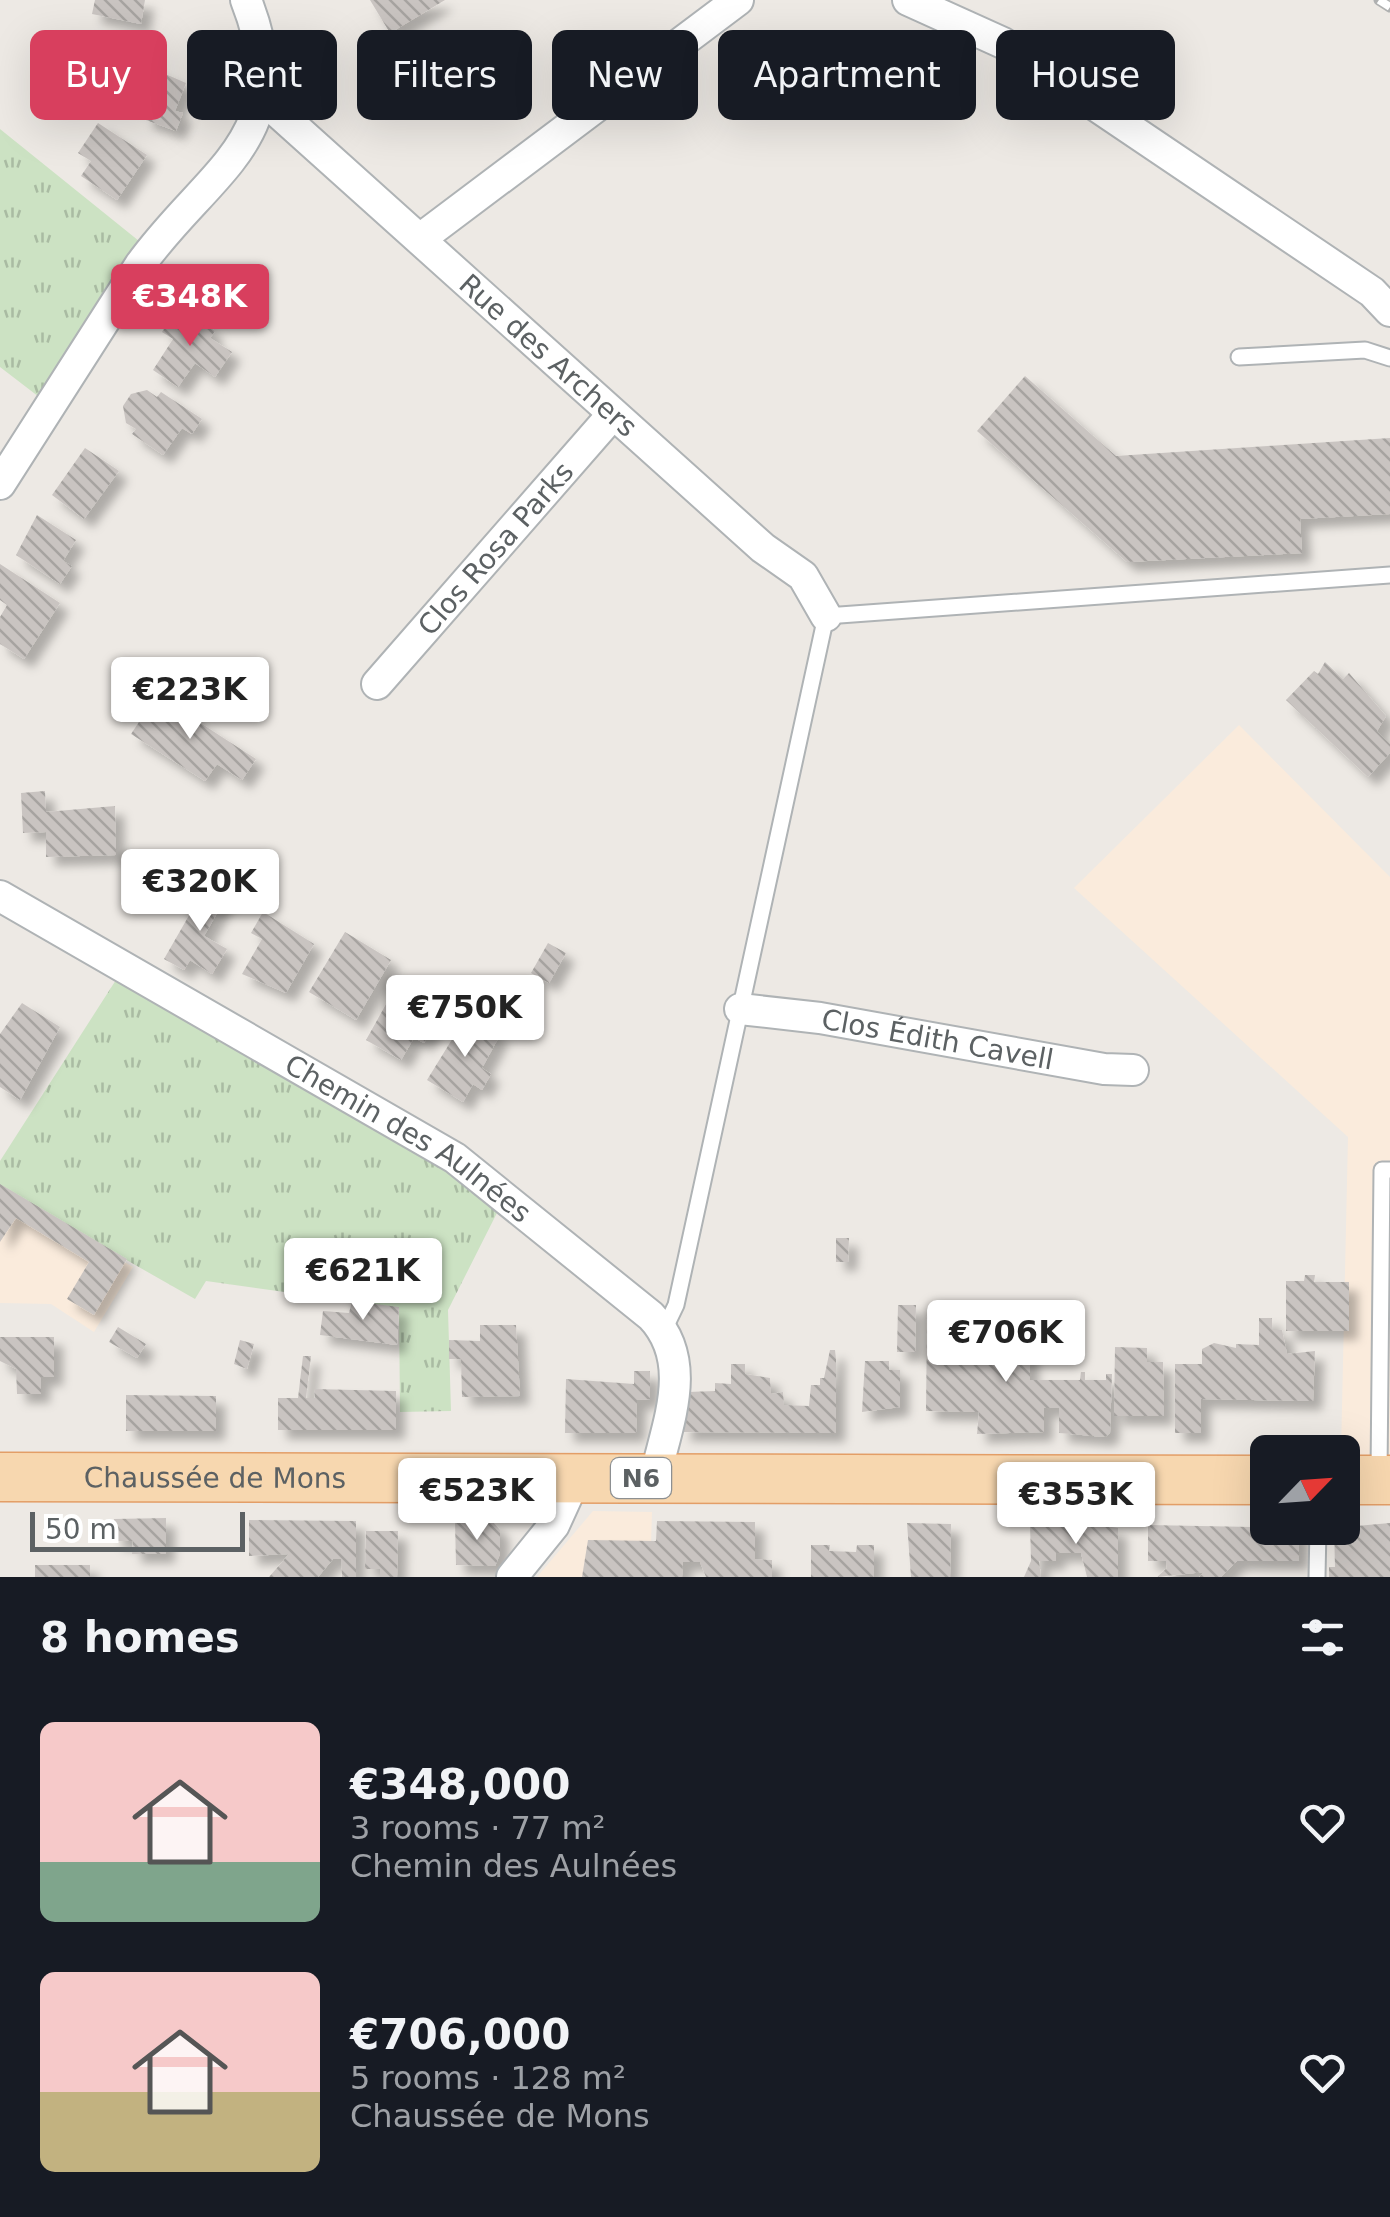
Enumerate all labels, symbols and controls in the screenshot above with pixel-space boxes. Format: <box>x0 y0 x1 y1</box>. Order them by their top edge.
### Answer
chip: Buy <box>30 30 167 120</box>
chip: Rent <box>187 30 337 120</box>
chip: Filters <box>357 30 532 120</box>
chip: New <box>552 30 698 120</box>
chip: Apartment <box>718 30 976 120</box>
chip: House <box>996 30 1175 120</box>
pin: €348K <box>120 264 260 349</box>
street label: Rue des Archers <box>453 267 644 444</box>
text: €348K <box>133 277 247 315</box>
street label: Clos Rosa Parks <box>411 455 580 642</box>
pin: €223K <box>120 657 260 742</box>
text: €223K <box>133 670 247 708</box>
pin: €320K <box>130 849 270 934</box>
text: €320K <box>143 862 257 900</box>
pin: €750K <box>395 975 535 1060</box>
text: €750K <box>408 988 522 1026</box>
street label: Clos Édith Cavell <box>819 1003 1056 1077</box>
street label: Chemin des Aulnées <box>279 1048 538 1230</box>
pin: €621K <box>293 1238 433 1323</box>
text: €621K <box>306 1251 420 1289</box>
pin: €706K <box>936 1300 1076 1385</box>
text: €706K <box>949 1313 1063 1351</box>
north arrow <box>1250 1435 1360 1545</box>
map controls <box>1250 1435 1360 1545</box>
pin: €523K <box>407 1458 547 1543</box>
road number: N6 <box>611 1458 671 1498</box>
street label: Chaussée de Mons <box>84 1461 346 1495</box>
pin: €353K <box>1006 1462 1146 1547</box>
text: €523K <box>420 1471 534 1509</box>
text: €353K <box>1019 1475 1133 1513</box>
scale bar <box>30 1507 245 1552</box>
text: 50 m <box>45 1513 117 1546</box>
icon: filters <box>1295 1610 1350 1665</box>
text: 8 homes <box>40 1613 240 1662</box>
text: €348,000 <box>350 1760 571 1809</box>
icon: home <box>120 1762 240 1882</box>
icon: heart <box>1295 1795 1350 1850</box>
text: 3 rooms · 77 m² <box>350 1809 605 1847</box>
text: Chemin des Aulnées <box>350 1847 677 1885</box>
text: €706,000 <box>350 2010 571 2059</box>
icon: home <box>120 2012 240 2132</box>
icon: heart <box>1295 2045 1350 2100</box>
text: 5 rooms · 128 m² <box>350 2059 626 2097</box>
text: Chaussée de Mons <box>350 2097 650 2135</box>

